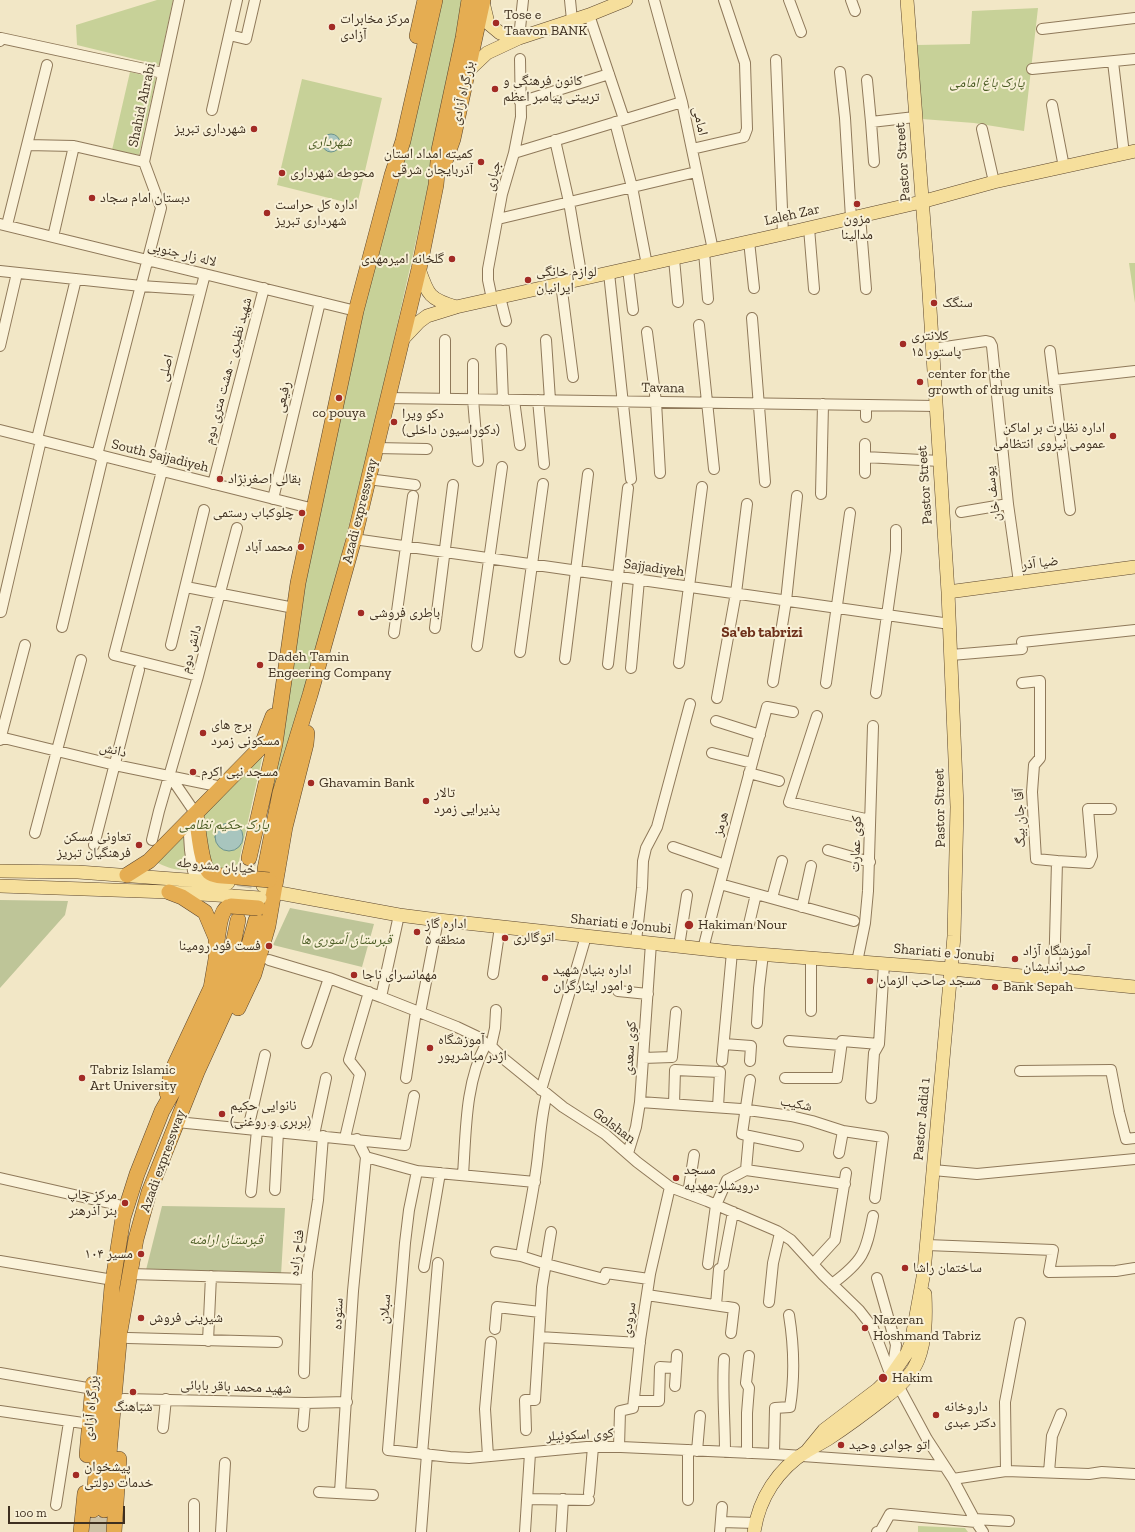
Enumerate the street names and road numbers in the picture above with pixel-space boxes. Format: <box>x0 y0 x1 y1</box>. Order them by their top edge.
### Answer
street label: بزرگراه آزادی <box>447 59 479 127</box>
street label: Shahid Ahrabi <box>125 61 159 149</box>
street label: امامی <box>689 105 711 137</box>
street label: Pastor Street <box>892 122 914 202</box>
street label: جباری <box>481 159 505 193</box>
street label: Laleh Zar <box>763 200 821 230</box>
street label: لاله زار جنوبی <box>146 237 218 271</box>
street label: شهید نظیری - هشت متری دوم <box>200 296 256 446</box>
street label: اصلی <box>155 353 177 383</box>
street label: Tavana <box>641 379 685 397</box>
street label: رفیعی <box>271 380 295 414</box>
street label: South Sajjadiyeh <box>110 436 210 476</box>
street label: Pastor Street <box>914 445 936 525</box>
street label: Azadi expressway <box>339 457 381 565</box>
street label: یوسف خان <box>981 465 1005 523</box>
street label: ضیا آذر <box>1020 552 1060 574</box>
street label: Sajjadiyeh <box>623 555 685 581</box>
street label: دانش دوم <box>176 623 206 675</box>
street label: دانش <box>98 739 128 761</box>
street label: Pastor Street <box>931 768 949 848</box>
street label: آقا جان بیگ <box>1011 788 1029 848</box>
street label: هرمز <box>710 810 732 838</box>
street label: کوی عمارت <box>847 815 865 873</box>
street label: خیابان مشروطه <box>176 854 256 878</box>
street label: Shariati e Jonubi <box>570 910 672 938</box>
street label: Shariati e Jonubi <box>893 940 995 966</box>
street label: کوی سعدی <box>620 1020 640 1076</box>
street label: Pastor Jadid 1 <box>910 1077 934 1161</box>
street label: شکیب <box>779 1093 813 1115</box>
street label: Golshan <box>589 1104 639 1148</box>
street label: Azadi expressway <box>137 1108 189 1214</box>
street label: فتاح زاده <box>286 1229 308 1277</box>
street label: سبلان <box>375 1293 395 1325</box>
street label: ستوده <box>329 1297 347 1331</box>
street label: سرودی <box>618 1301 640 1339</box>
street label: بزرگراه آزادی <box>80 1375 102 1441</box>
street label: شهید محمد باقر بابائی <box>180 1377 292 1397</box>
street label: کوی اسکوئیلر <box>546 1425 614 1445</box>

